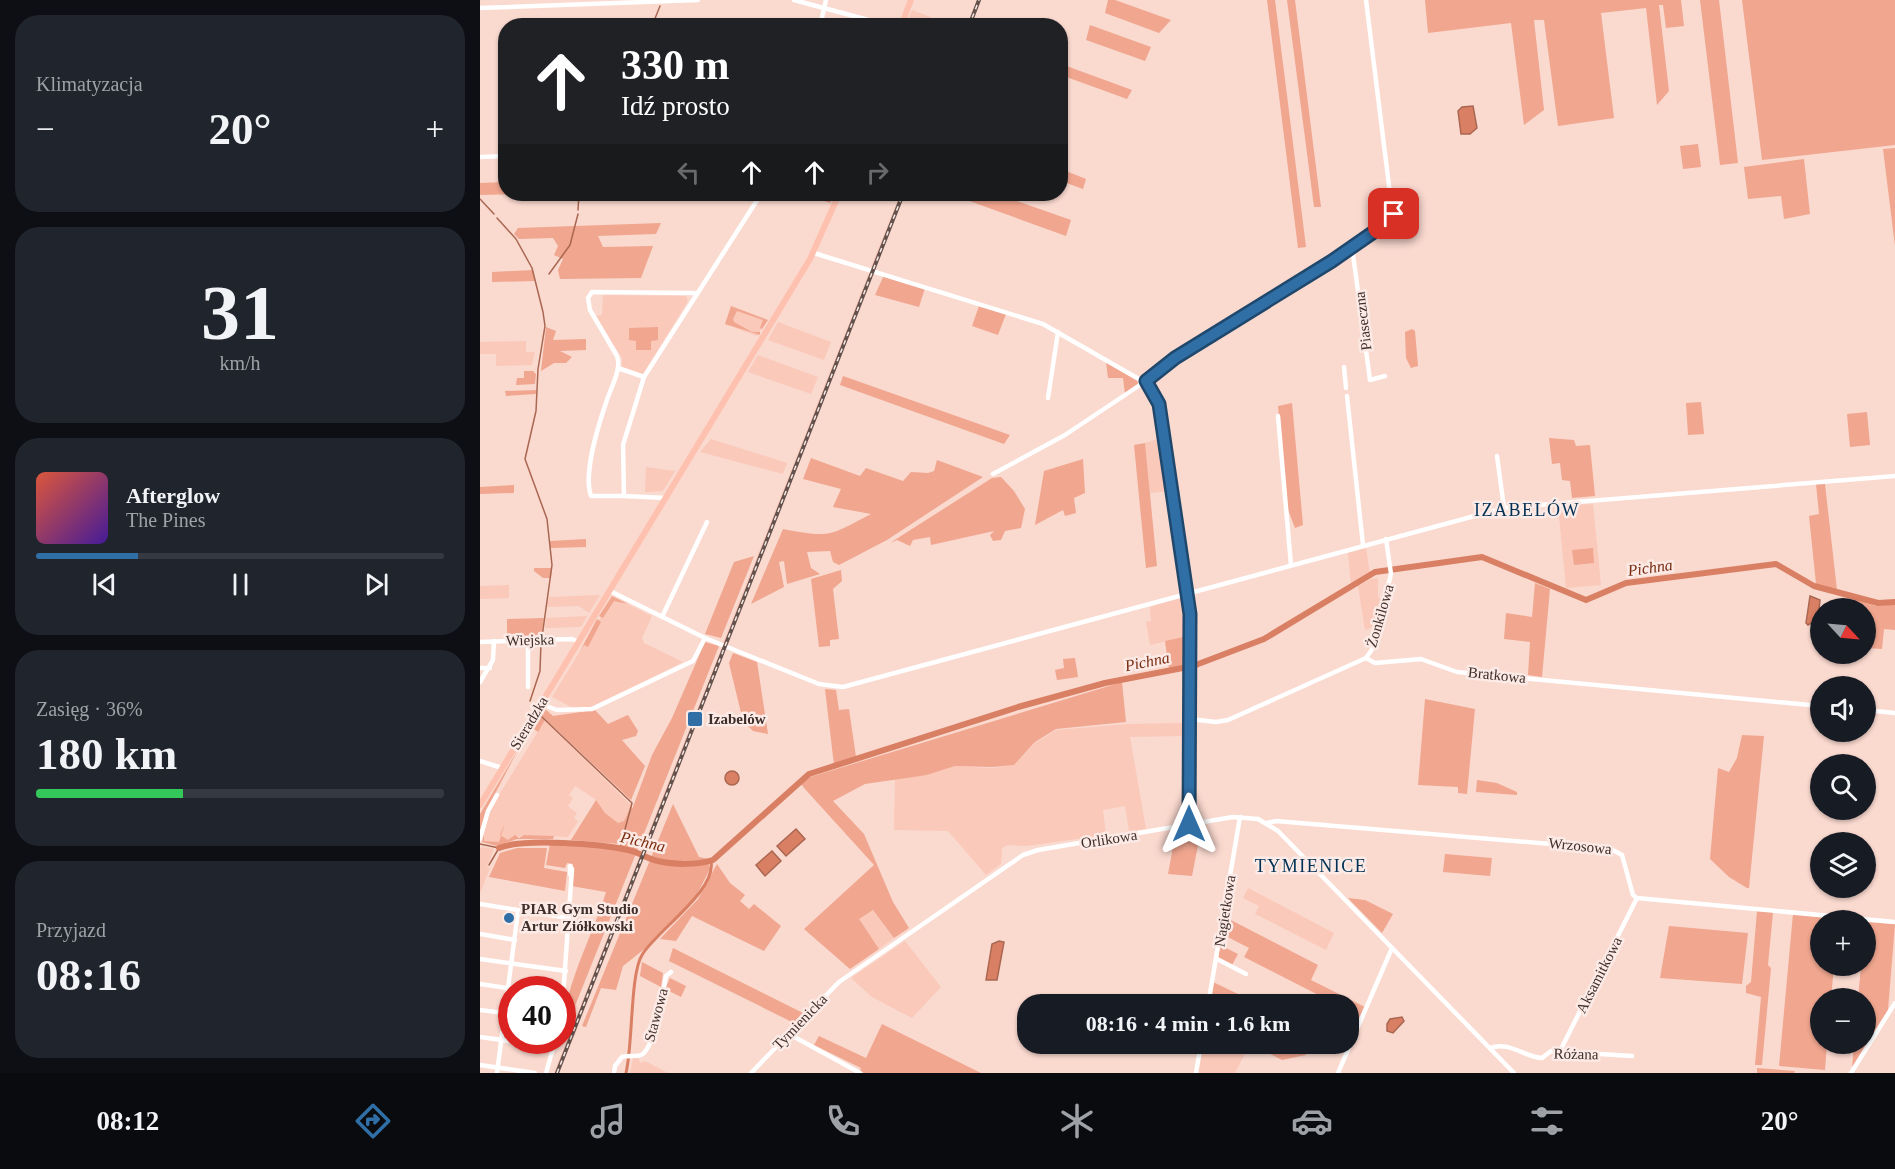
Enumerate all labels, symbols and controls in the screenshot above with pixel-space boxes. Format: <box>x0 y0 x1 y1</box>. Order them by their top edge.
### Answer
icon: ahead <box>522 42 600 120</box>
text: 330 m <box>621 42 730 88</box>
text: Klimatyzacja <box>36 73 143 95</box>
text: Idź prosto <box>621 91 730 121</box>
text: 20° <box>209 104 272 154</box>
text: − <box>36 111 55 147</box>
text: + <box>425 111 444 147</box>
icon: left <box>672 156 705 189</box>
icon: ahead <box>735 156 768 189</box>
icon: ahead <box>798 156 831 189</box>
icon: right <box>861 156 894 189</box>
pin <box>1368 188 1419 239</box>
icon: arrive <box>1377 197 1410 230</box>
text: 31 <box>201 269 279 356</box>
street label: Piaseczna <box>1351 290 1375 351</box>
text: km/h <box>219 352 261 374</box>
text: Afterglow <box>126 483 220 508</box>
district label: IZABELÓW <box>1474 499 1580 520</box>
text: The Pines <box>126 509 205 531</box>
water label: Pichna <box>1625 556 1674 579</box>
icon: previous <box>88 568 121 601</box>
icon: pause <box>224 568 257 601</box>
icon: next <box>360 568 393 601</box>
street label: Żonkilowa <box>1363 582 1397 649</box>
north arrow <box>1810 598 1876 664</box>
map controls <box>1810 598 1876 1054</box>
street label: Wiejska <box>505 631 555 649</box>
water label: Pichna <box>1122 649 1171 674</box>
street label: Bratkowa <box>1467 664 1527 686</box>
button: sound <box>1810 676 1876 742</box>
street label: Sieradzka <box>507 693 551 752</box>
text: Zasięg · 36% <box>36 698 143 720</box>
marker: Izabelów <box>686 710 704 728</box>
place label: Izabelów <box>708 711 766 727</box>
text: 180 km <box>36 729 177 779</box>
button: search <box>1810 754 1876 820</box>
position arrow <box>1157 792 1221 856</box>
street label: Orlikowa <box>1080 827 1139 851</box>
water label: Pichna <box>618 828 667 855</box>
button: layers <box>1810 832 1876 898</box>
street label: Wrzosowa <box>1548 835 1613 857</box>
district label: TYMIENICE <box>1255 856 1367 876</box>
street label: Nagietkowa <box>1211 874 1239 948</box>
place label: PIAR Gym Studio Artur Ziółkowski <box>521 901 639 934</box>
button: + <box>1810 910 1876 976</box>
marker: PIAR Gym Studio Artur Ziółkowski <box>502 911 516 925</box>
text: Przyjazd <box>36 919 106 941</box>
street label: Aksamitkowa <box>1573 934 1625 1016</box>
text: 08:16 <box>36 950 141 1000</box>
speed limit sign: 40 <box>498 976 576 1054</box>
street label: Stawowa <box>641 986 671 1044</box>
button: − <box>1810 988 1876 1054</box>
street label: Tymienicka <box>770 991 831 1053</box>
text: 08:16 · 4 min · 1.6 km <box>1086 1011 1290 1036</box>
street label: Różana <box>1553 1046 1599 1062</box>
icon: directions <box>352 1100 394 1142</box>
icon: music <box>587 1100 629 1142</box>
icon: phone <box>822 1100 864 1142</box>
icon: climate <box>1056 1100 1098 1142</box>
icon: car <box>1291 1100 1333 1142</box>
icon: filters <box>1526 1100 1568 1142</box>
text: 08:12 <box>96 1106 159 1136</box>
text: 20° <box>1761 1106 1799 1136</box>

